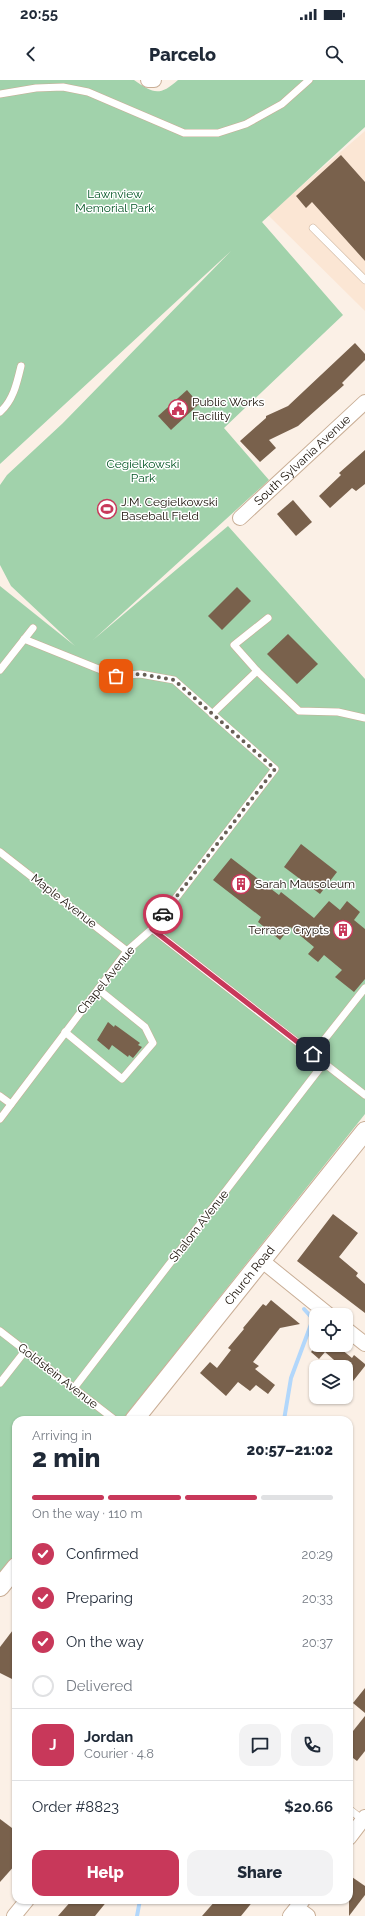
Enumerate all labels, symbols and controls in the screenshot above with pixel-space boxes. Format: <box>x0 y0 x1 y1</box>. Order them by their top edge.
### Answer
text: 20:55 <box>20 5 58 23</box>
icon: back <box>20 43 42 65</box>
icon: search <box>323 43 345 65</box>
text: Parcelo <box>149 44 216 65</box>
park label: Lawnview Memorial Park <box>75 187 155 215</box>
place label: Public Works Facility <box>192 395 265 423</box>
public building icon: Public Works Facility <box>167 398 189 420</box>
street label: South Sylvania Avenue <box>251 412 353 508</box>
park label: Cegielkowski Park <box>107 457 179 485</box>
place label: J.M. Cegielkowski Baseball Field <box>121 495 218 523</box>
sports icon: J.M. Cegielkowski Baseball Field <box>96 498 118 520</box>
pin <box>99 659 133 693</box>
icon: bag <box>105 665 127 687</box>
street label: Maple Avenue <box>28 871 100 931</box>
building icon: Sarah Mausoleum <box>230 873 252 895</box>
place label: Sarah Mausoleum <box>255 877 355 891</box>
courier <box>143 894 183 934</box>
icon: car <box>152 903 174 925</box>
building icon: Terrace Crypts <box>332 919 354 941</box>
place label: Terrace Crypts <box>248 923 329 937</box>
street label: Chapel Avenue <box>74 943 138 1017</box>
pin <box>296 1037 330 1071</box>
icon: home <box>302 1043 324 1065</box>
street label: Shalom AVenue <box>166 1187 232 1265</box>
street label: Church Road <box>222 1243 277 1308</box>
map controls <box>309 1308 353 1404</box>
button: locate <box>309 1308 353 1352</box>
street label: Goldstein Avenue <box>15 1340 101 1412</box>
button: layers <box>309 1360 353 1404</box>
text: Arriving in <box>32 1428 92 1443</box>
text: 20:57–21:02 <box>247 1441 333 1459</box>
text: 2 min <box>32 1443 100 1473</box>
text: On the way · 110 m <box>32 1506 143 1521</box>
icon: check <box>32 1543 54 1565</box>
text: Confirmed <box>66 1545 139 1563</box>
text: 20:29 <box>301 1547 333 1562</box>
icon: check <box>32 1587 54 1609</box>
text: Preparing <box>66 1589 133 1607</box>
text: 20:33 <box>302 1591 333 1606</box>
icon: check <box>32 1631 54 1653</box>
text: On the way <box>66 1633 144 1651</box>
text: 20:37 <box>302 1635 333 1650</box>
text: Delivered <box>66 1677 133 1695</box>
button: chat <box>239 1724 281 1766</box>
button: phone <box>291 1724 333 1766</box>
text: Jordan <box>84 1728 133 1746</box>
text: J <box>49 1736 57 1754</box>
text: Courier · 4.8 <box>84 1746 154 1761</box>
text: Order #8823 <box>32 1798 119 1816</box>
text: $20.66 <box>284 1798 333 1816</box>
button: Help <box>32 1850 179 1896</box>
button: Share <box>187 1850 333 1896</box>

